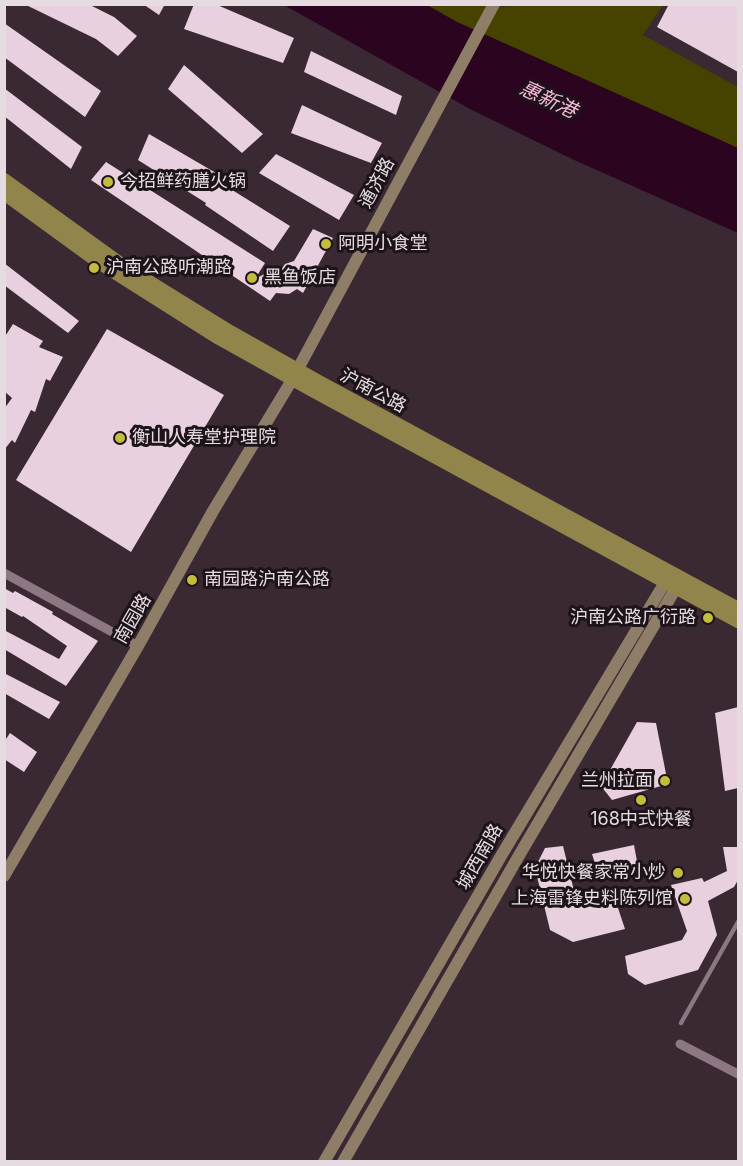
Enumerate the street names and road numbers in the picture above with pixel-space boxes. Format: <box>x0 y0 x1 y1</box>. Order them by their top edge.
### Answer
street label: 通济路 <box>355 154 399 212</box>
street label: 沪南公路 <box>336 365 410 417</box>
street label: 南园路 <box>110 590 156 648</box>
street label: 城西南路 <box>453 820 507 894</box>

